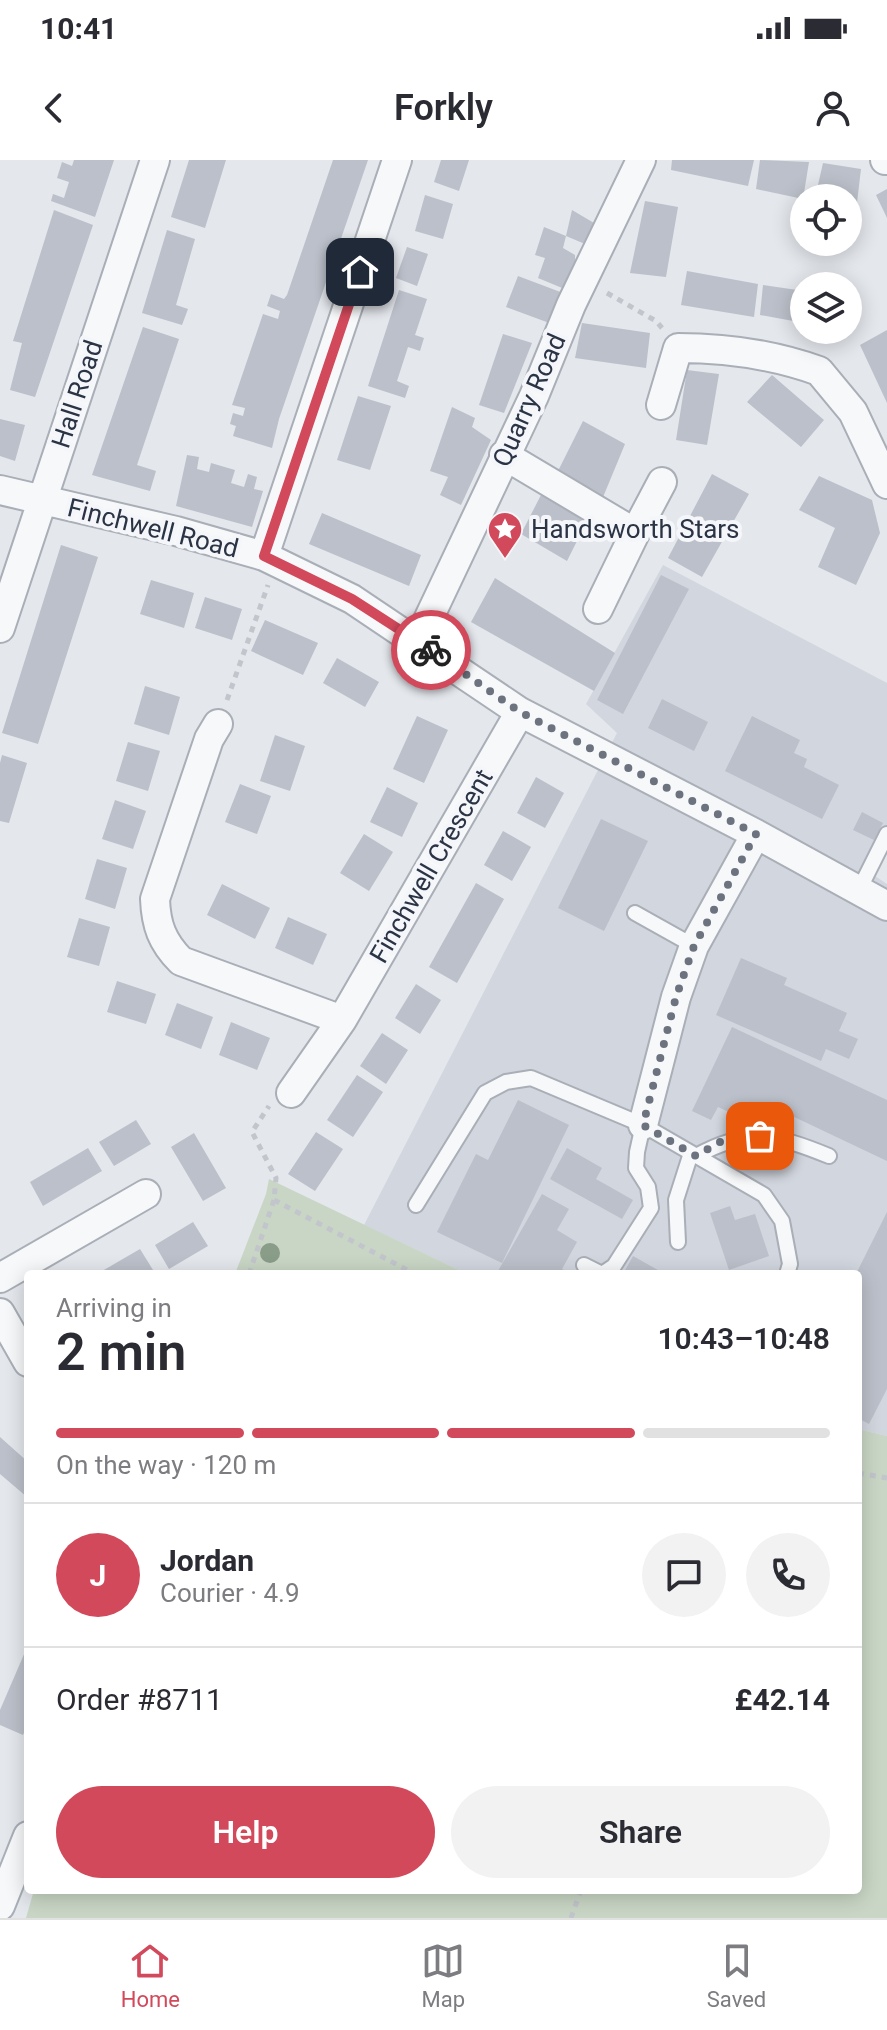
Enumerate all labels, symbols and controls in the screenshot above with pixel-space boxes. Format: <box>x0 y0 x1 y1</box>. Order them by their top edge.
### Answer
text: 10:41 <box>40 11 117 46</box>
icon: back <box>32 86 76 130</box>
icon: person <box>811 86 855 130</box>
text: Forkly <box>394 87 493 129</box>
map controls <box>790 184 862 344</box>
button: locate <box>790 184 862 256</box>
pin <box>326 238 394 306</box>
icon: home <box>338 250 382 294</box>
button: layers <box>790 272 862 344</box>
street label: Quarry Road <box>486 329 572 471</box>
street label: Hall Road <box>46 336 108 452</box>
street label: Finchwell Road <box>64 492 242 564</box>
place icon: Handsworth Stars <box>486 510 524 560</box>
place label: Handsworth Stars <box>531 514 740 544</box>
courier <box>391 610 471 690</box>
icon: bike <box>409 628 453 672</box>
street label: Finchwell Crescent <box>363 764 499 968</box>
pin <box>726 1102 794 1170</box>
icon: bag <box>738 1114 782 1158</box>
text: Arriving in <box>56 1293 172 1323</box>
text: 10:43–10:48 <box>657 1321 830 1356</box>
text: 2 min <box>56 1322 186 1383</box>
text: On the way · 120 m <box>56 1450 276 1480</box>
button: chat <box>642 1533 726 1617</box>
button: phone <box>746 1533 830 1617</box>
text: Jordan <box>160 1543 254 1578</box>
text: J <box>90 1558 106 1593</box>
text: Courier · 4.9 <box>160 1578 300 1608</box>
text: Order #8711 <box>56 1682 223 1717</box>
text: £42.14 <box>735 1682 830 1717</box>
button: Help <box>56 1786 435 1878</box>
button: Share <box>451 1786 830 1878</box>
tab: Home <box>121 1939 180 2012</box>
tab: Map <box>421 1939 465 2012</box>
tab: Saved <box>707 1939 766 2012</box>

